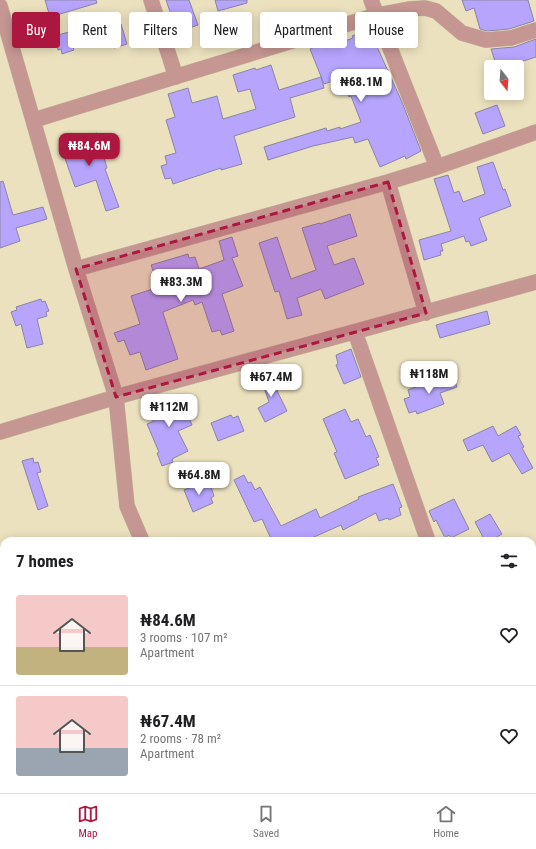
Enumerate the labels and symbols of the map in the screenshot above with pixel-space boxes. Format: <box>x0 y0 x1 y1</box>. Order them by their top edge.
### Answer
north arrow <box>484 60 524 100</box>
pin: ₦68.1M <box>328 69 394 103</box>
pin: ₦84.6M <box>56 133 122 167</box>
pin: ₦83.3M <box>148 269 214 303</box>
pin: ₦118M <box>401 361 457 395</box>
pin: ₦67.4M <box>238 364 304 398</box>
pin: ₦112M <box>141 394 197 428</box>
pin: ₦64.8M <box>166 462 232 496</box>

